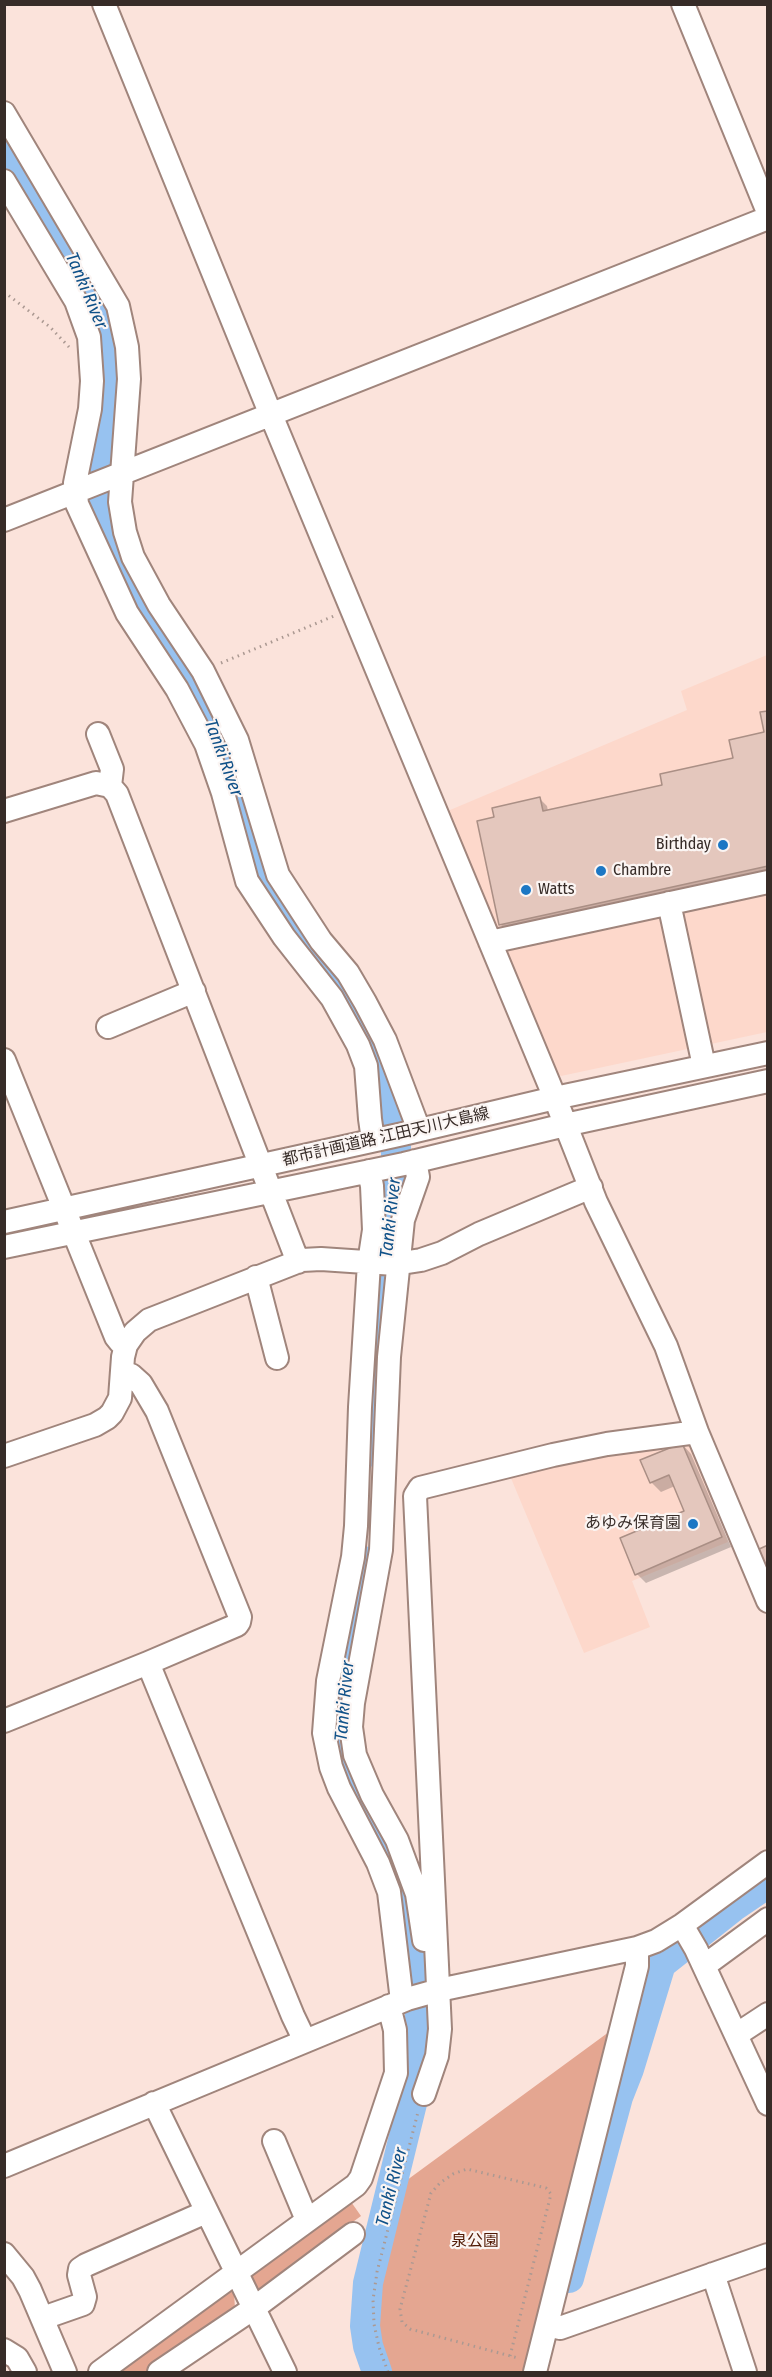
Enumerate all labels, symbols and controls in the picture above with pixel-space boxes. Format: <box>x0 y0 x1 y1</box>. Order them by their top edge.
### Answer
water label: Tanki River <box>60 250 112 332</box>
water label: Tanki River <box>199 716 247 800</box>
place label: Birthday <box>656 835 711 855</box>
marker: Birthday <box>716 838 730 852</box>
place label: Chambre <box>613 861 671 881</box>
marker: Chambre <box>594 864 608 878</box>
place label: Watts <box>538 880 575 900</box>
marker: Watts <box>519 883 533 897</box>
street label: 都市計画道路 江田天川大島線 <box>281 1104 491 1170</box>
water label: Tanki River <box>376 1177 406 1259</box>
place label: あゆみ保育園 <box>585 1514 681 1534</box>
marker: あゆみ保育園 <box>686 1517 700 1531</box>
water label: Tanki River <box>331 1660 359 1742</box>
water label: Tanki River <box>372 2145 412 2229</box>
park label: 泉公園 <box>451 2232 499 2252</box>

